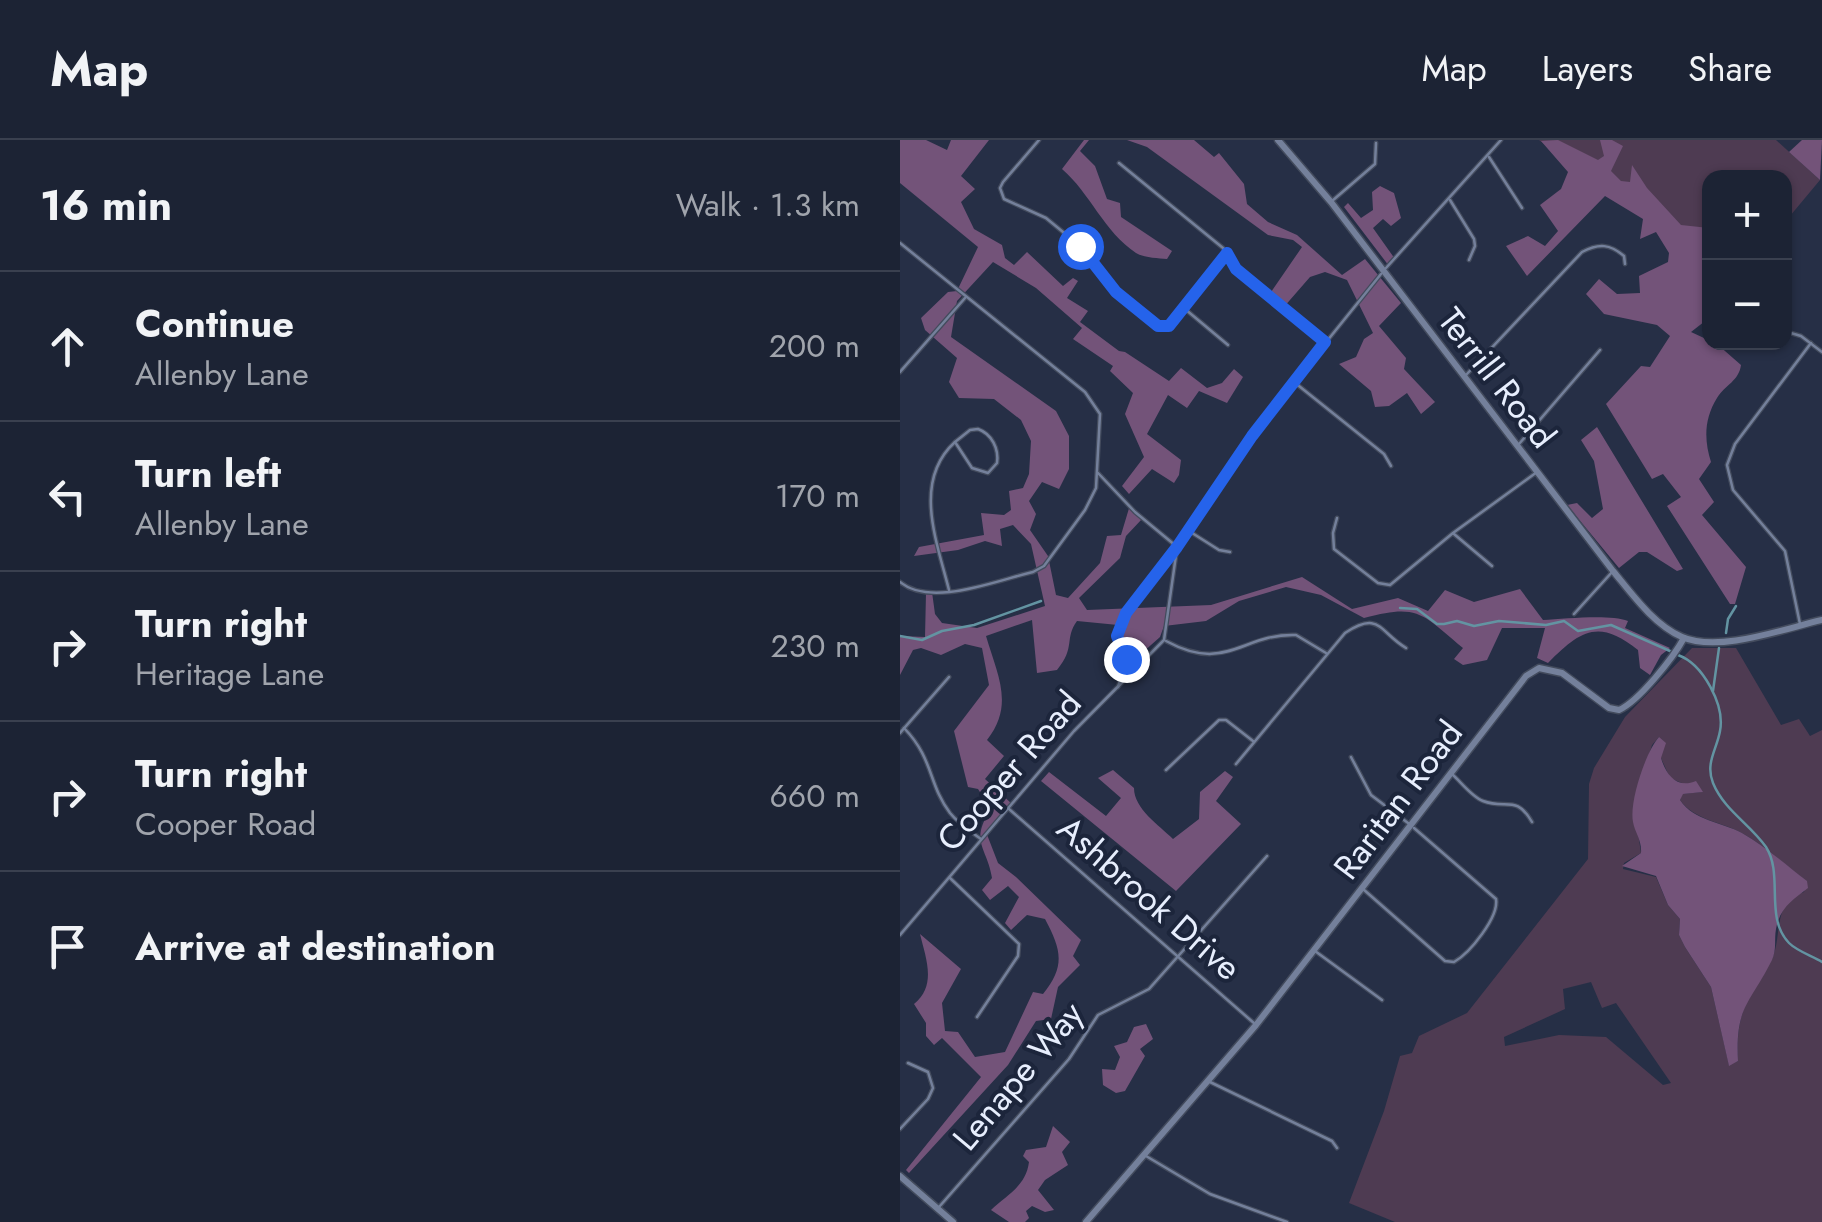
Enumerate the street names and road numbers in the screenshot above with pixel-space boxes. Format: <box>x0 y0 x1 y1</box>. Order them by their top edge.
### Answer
street label: Terrill Road <box>1426 297 1568 459</box>
street label: Cooper Road <box>925 680 1093 862</box>
street label: Raritan Road <box>1322 710 1474 890</box>
street label: Ashbrook Drive <box>1046 804 1252 992</box>
street label: Lenape Way <box>941 990 1096 1161</box>

